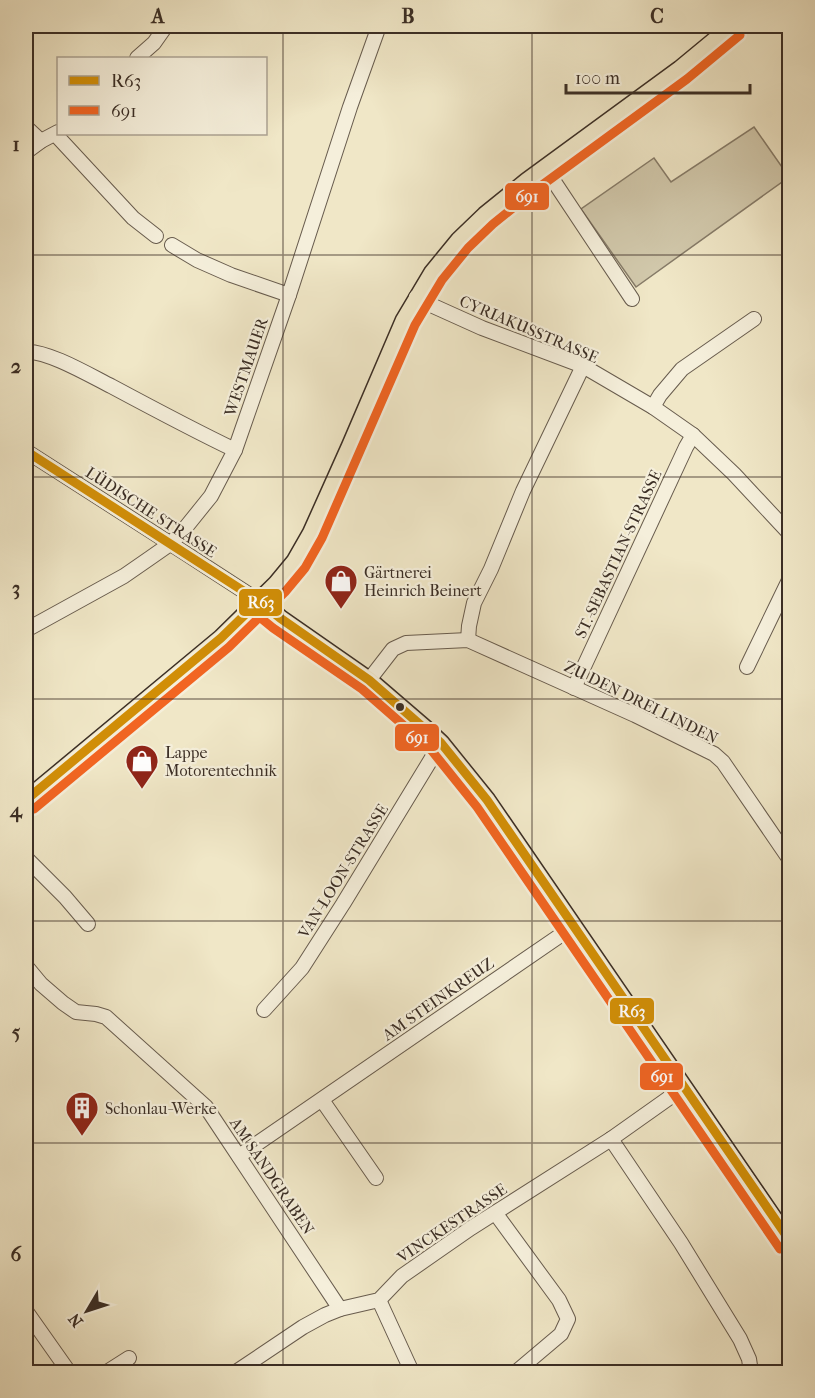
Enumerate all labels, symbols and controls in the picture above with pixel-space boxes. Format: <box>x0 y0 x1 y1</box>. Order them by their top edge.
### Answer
text: A <box>150 5 166 28</box>
text: B <box>401 5 415 28</box>
text: C <box>650 5 664 28</box>
legend <box>57 57 267 135</box>
scale bar <box>566 57 750 95</box>
text: 100 m <box>575 68 620 89</box>
text: R63 <box>111 71 141 92</box>
text: 691 <box>111 101 137 122</box>
text: 1 <box>12 133 20 156</box>
line badge: 691 <box>504 182 550 211</box>
text: 691 <box>516 187 539 207</box>
street label: CYRIAKUSSTRASSE <box>457 291 602 367</box>
street label: WESTMAUER <box>220 314 272 420</box>
text: 2 <box>11 355 21 378</box>
street label: LÜDISCHE STRASSE <box>82 463 220 562</box>
street label: ST.-SEBASTIAN-STRASSE <box>571 467 666 641</box>
shop icon: Gärtnerei Heinrich Beinert <box>323 563 359 610</box>
place label: Gärtnerei Heinrich Beinert <box>364 563 482 600</box>
text: 3 <box>12 577 20 600</box>
line badge: R63 <box>238 588 283 617</box>
text: R63 <box>248 593 274 613</box>
street label: ZU DEN DREI LINDEN <box>561 656 721 748</box>
unlabelled marker <box>394 701 406 713</box>
line badge: 691 <box>394 723 440 752</box>
text: 691 <box>406 728 429 748</box>
shop icon: Lappe Motorentechnik <box>124 743 160 790</box>
place label: Lappe Motorentechnik <box>165 743 278 780</box>
text: 4 <box>9 799 23 823</box>
street label: VAN-LOON-STRASSE <box>293 800 392 942</box>
street label: AM STEINKREUZ <box>378 953 498 1045</box>
line badge: R63 <box>609 997 655 1025</box>
text: R63 <box>619 1002 645 1022</box>
text: 5 <box>12 1021 21 1044</box>
line badge: 691 <box>639 1062 684 1091</box>
text: 691 <box>651 1067 674 1087</box>
building icon: Schonlau-Werke <box>64 1090 100 1137</box>
place label: Schonlau-Werke <box>105 1099 217 1118</box>
street label: AM SANDGRABEN <box>225 1113 318 1238</box>
street label: VINCKESTRASSE <box>393 1179 511 1267</box>
text: 6 <box>11 1243 23 1266</box>
north arrow <box>57 1281 117 1341</box>
text: N <box>64 1309 87 1331</box>

